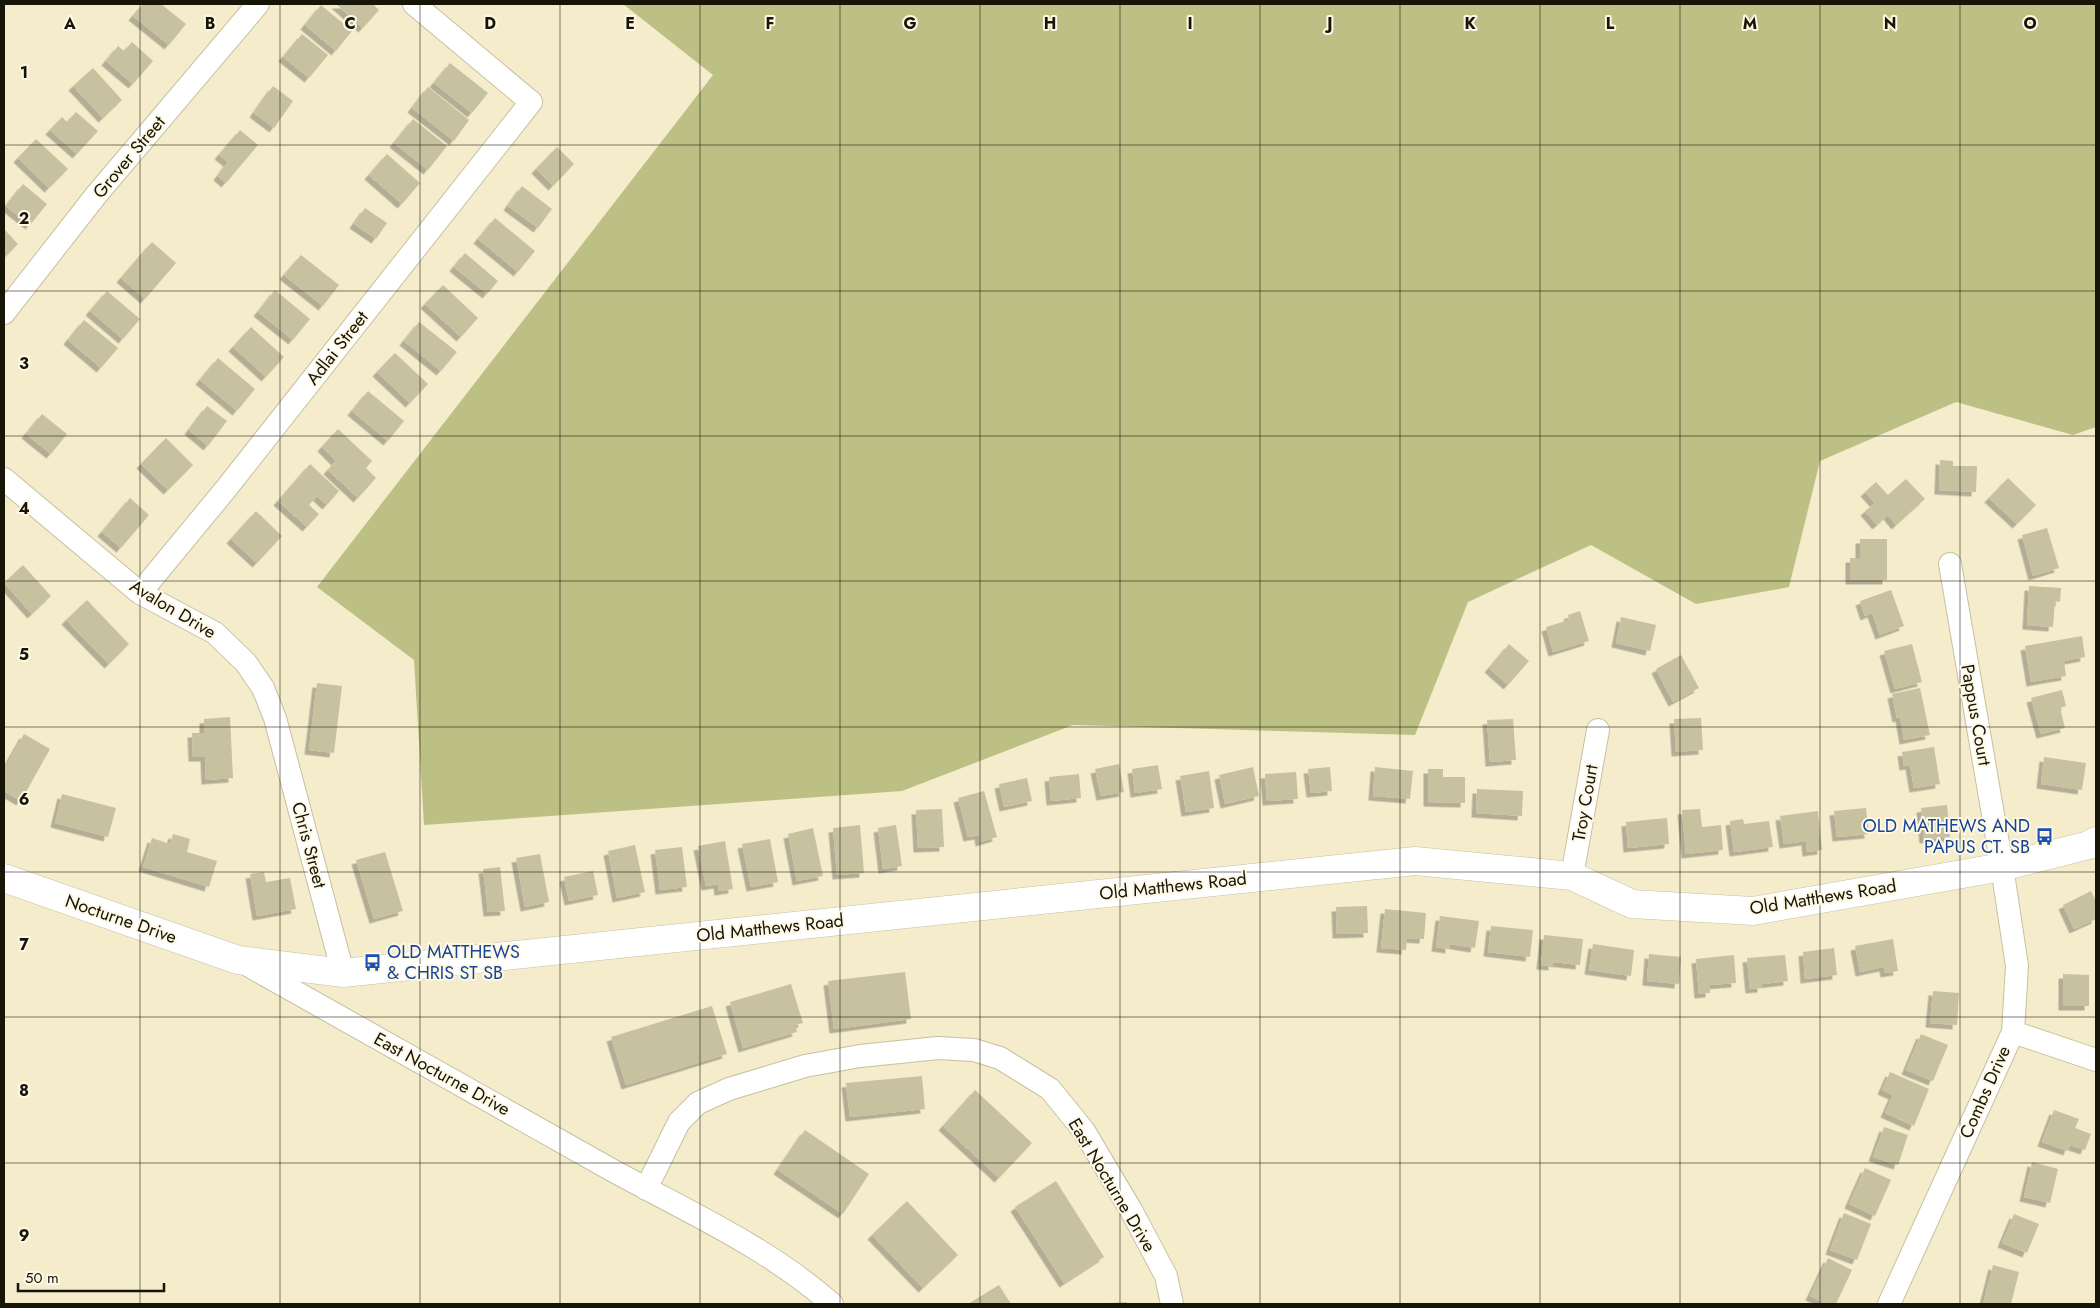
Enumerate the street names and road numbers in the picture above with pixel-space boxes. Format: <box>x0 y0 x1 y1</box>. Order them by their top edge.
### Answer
street label: Grover Street <box>87 109 172 204</box>
street label: Adlai Street <box>300 305 375 391</box>
street label: Avalon Drive <box>125 573 221 645</box>
street label: Pappus Court <box>1954 662 1998 768</box>
street label: Troy Court <box>1565 762 1605 844</box>
street label: Chris Street <box>285 799 333 892</box>
street label: Old Matthews Road <box>1098 865 1248 907</box>
street label: Old Matthews Road <box>1748 873 1898 921</box>
street label: Nocturne Drive <box>62 888 180 950</box>
street label: Old Matthews Road <box>695 907 845 949</box>
street label: East Nocturne Drive <box>369 1026 515 1122</box>
street label: Combs Drive <box>1953 1041 2017 1143</box>
street label: East Nocturne Drive <box>1062 1113 1162 1257</box>

